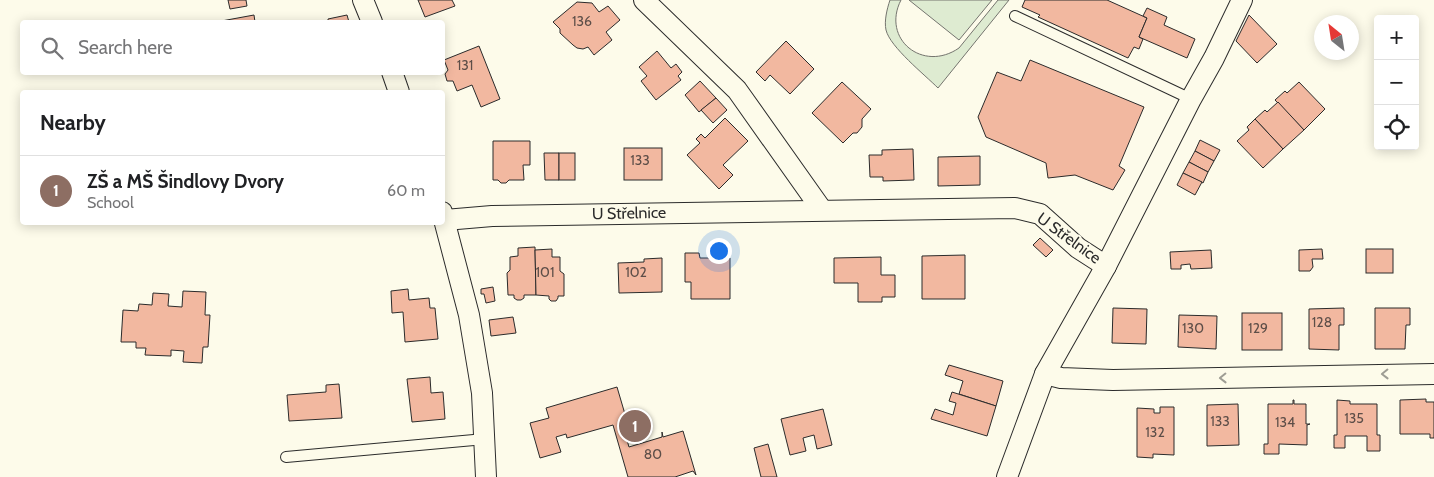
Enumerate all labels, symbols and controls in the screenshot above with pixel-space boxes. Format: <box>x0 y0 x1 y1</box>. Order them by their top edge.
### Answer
house number: 136 <box>572 12 592 30</box>
north arrow <box>1314 15 1359 60</box>
map controls <box>1374 15 1419 150</box>
button: + <box>1374 15 1419 60</box>
search box <box>20 20 445 75</box>
icon: search <box>38 34 66 62</box>
text: Search here <box>78 36 172 59</box>
house number: 131 <box>457 56 473 74</box>
button: − <box>1374 60 1419 105</box>
button: locate <box>1374 105 1419 150</box>
text: Nearby <box>40 110 106 135</box>
house number: 133 <box>630 151 650 169</box>
text: ZŠ a MŠ Šindlovy Dvory <box>87 170 284 193</box>
text: 1 <box>53 181 59 200</box>
text: 60 m <box>387 181 425 200</box>
text: School <box>87 193 134 212</box>
street label: U Střelnice <box>592 203 666 223</box>
street label: U Střelnice <box>1033 208 1105 268</box>
your location <box>706 238 732 264</box>
house number: 101 <box>536 263 554 281</box>
house number: 102 <box>625 263 647 281</box>
house number: 128 <box>1312 313 1332 331</box>
house number: 130 <box>1182 319 1204 337</box>
house number: 129 <box>1248 319 1268 337</box>
one-way arrow <box>1381 369 1389 380</box>
one-way arrow <box>1219 372 1227 383</box>
pin: 1 <box>619 407 651 445</box>
house number: 135 <box>1344 409 1364 427</box>
house number: 133 <box>1210 412 1230 430</box>
house number: 134 <box>1275 413 1295 431</box>
house number: 132 <box>1145 423 1165 441</box>
house number: 80 <box>644 445 662 463</box>

